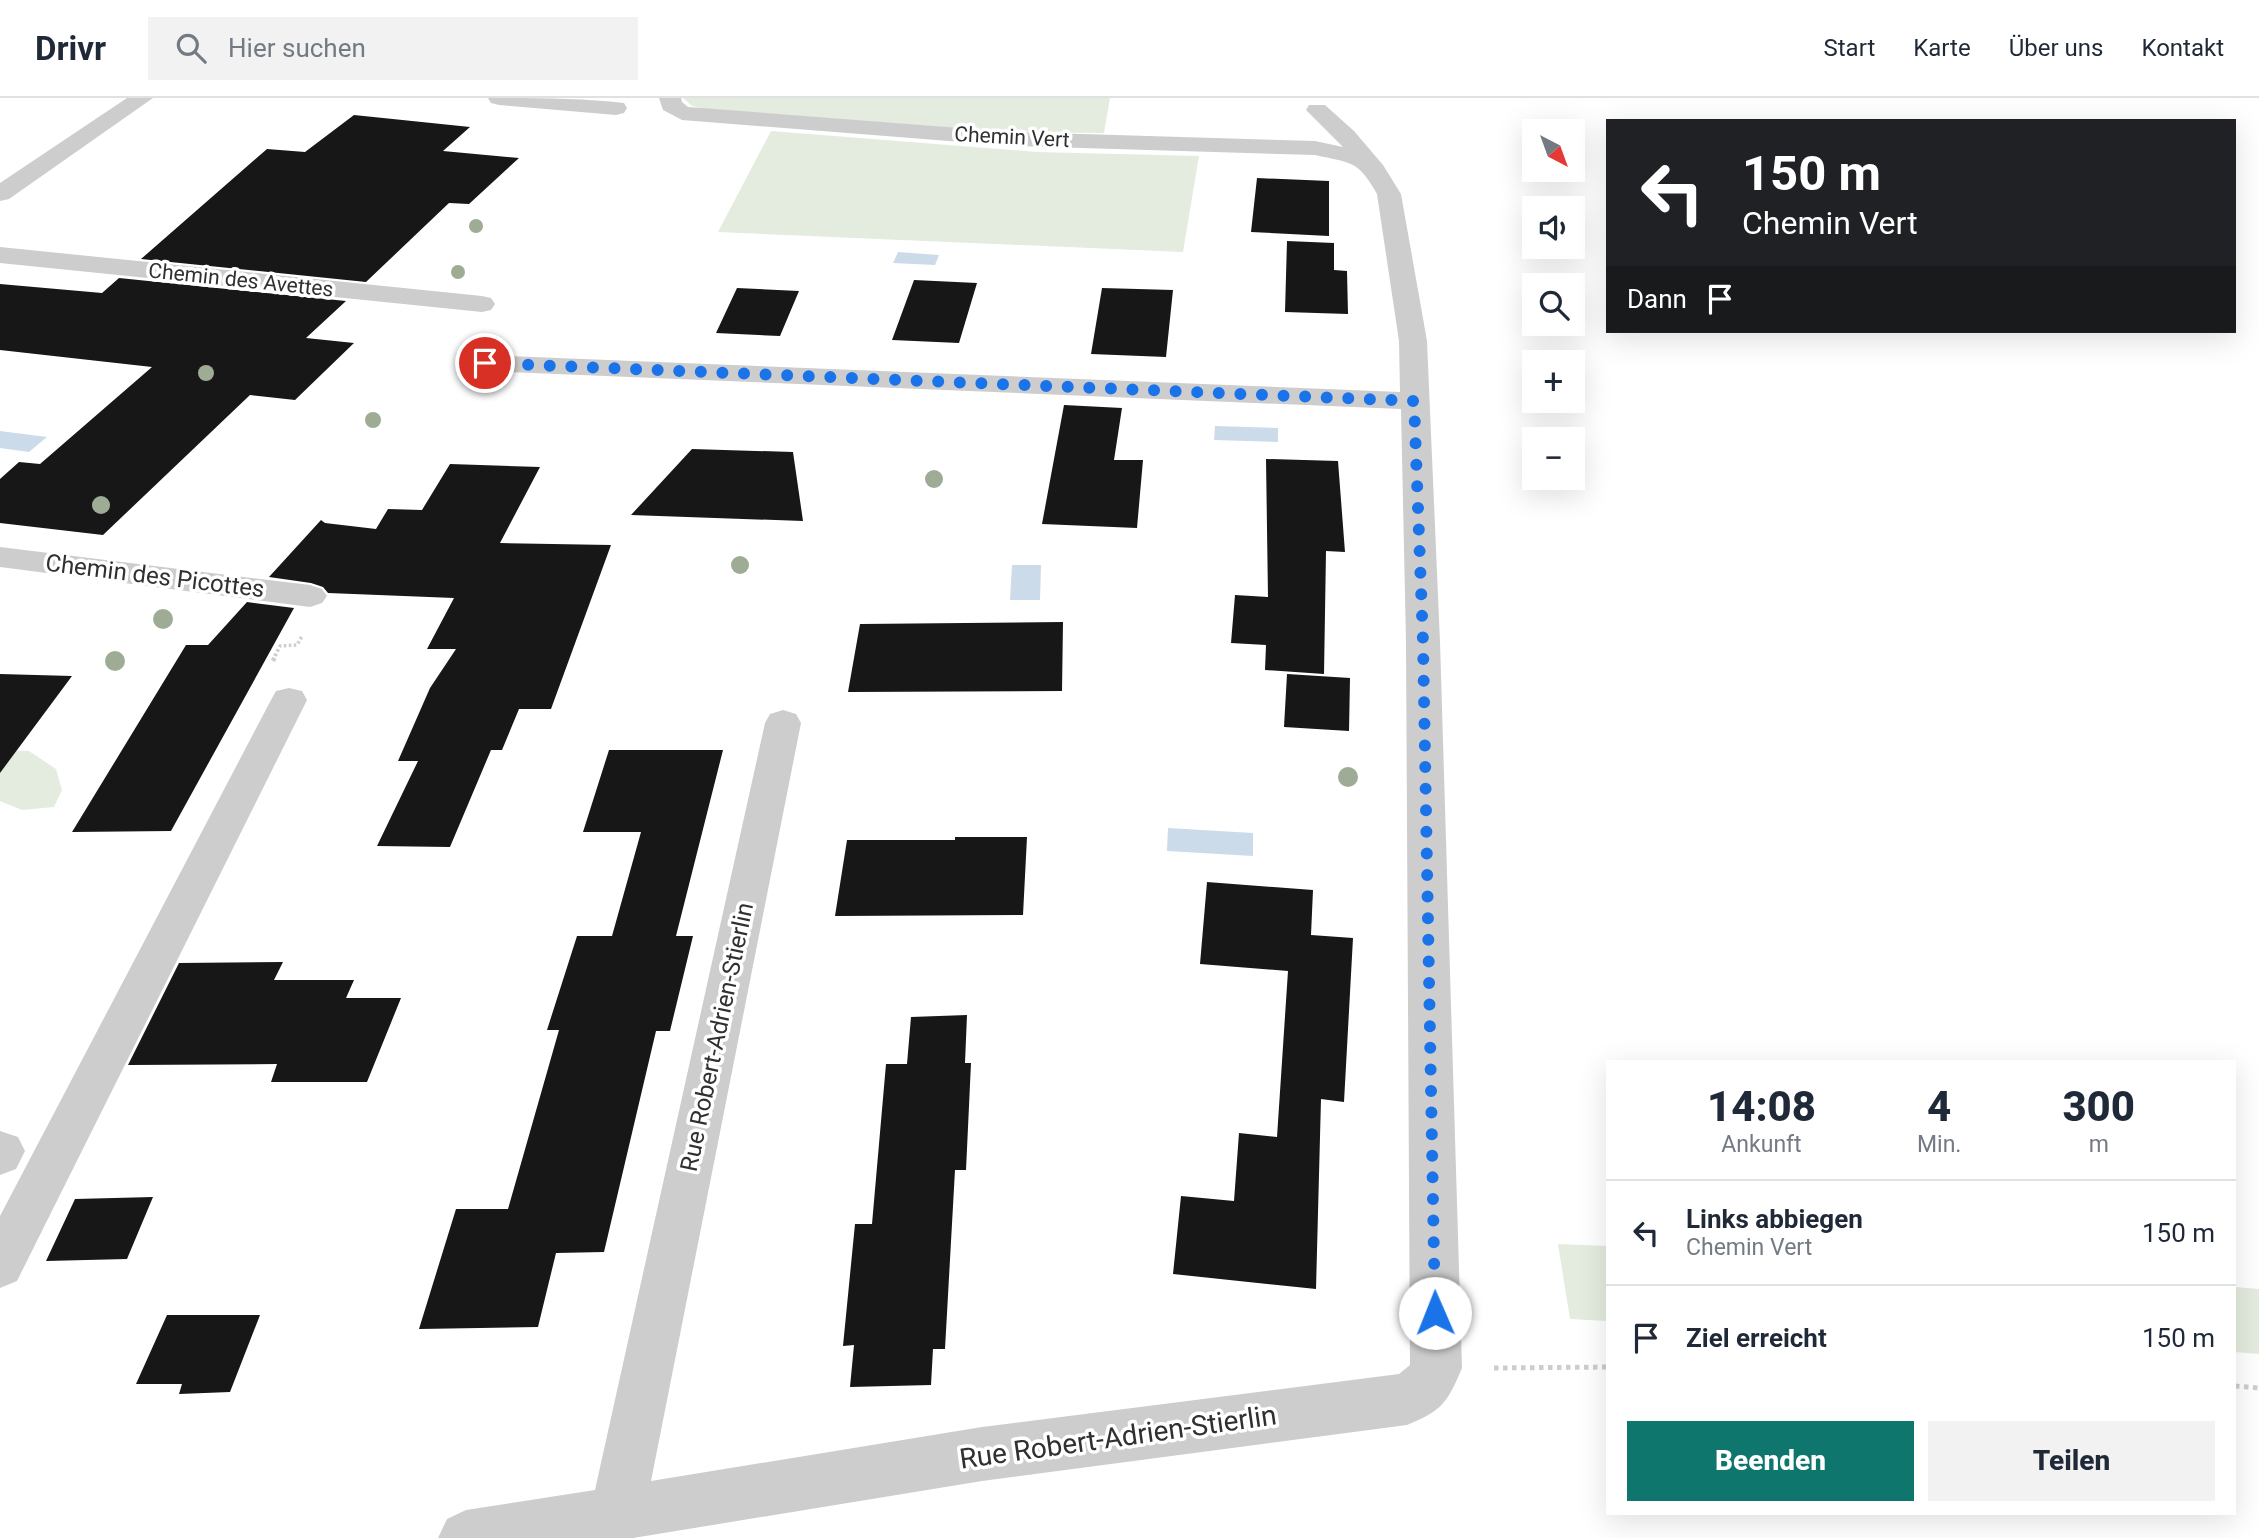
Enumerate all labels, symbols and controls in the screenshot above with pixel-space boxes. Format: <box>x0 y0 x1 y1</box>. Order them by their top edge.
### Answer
search box <box>148 17 638 80</box>
text: Drivr <box>35 29 106 68</box>
icon: search <box>172 29 210 67</box>
text: Hier suchen <box>228 33 366 63</box>
text: Start <box>1824 34 1875 62</box>
text: Karte <box>1913 34 1971 62</box>
text: Über uns <box>2009 34 2103 62</box>
text: Kontakt <box>2141 34 2224 62</box>
north arrow <box>1522 119 1586 182</box>
map controls <box>1522 119 1585 490</box>
street label: Chemin Vert <box>954 122 1070 152</box>
text: 150 m <box>1742 145 1881 202</box>
icon: left <box>1627 147 1718 238</box>
button: sound <box>1522 196 1585 259</box>
text: Chemin Vert <box>1742 204 1918 242</box>
street label: Chemin des Avettes <box>147 258 335 302</box>
button: search <box>1522 273 1585 336</box>
icon: arrive <box>1701 280 1739 318</box>
text: Dann <box>1627 284 1687 314</box>
pin <box>455 333 515 393</box>
icon: arrive <box>466 344 504 382</box>
button: + <box>1522 350 1585 413</box>
button: − <box>1522 427 1585 490</box>
street label: Chemin des Picottes <box>44 549 266 603</box>
street label: Rue Robert-Adrien-Stierlin <box>675 900 759 1174</box>
text: 14:08 <box>1707 1082 1816 1131</box>
text: 4 <box>1927 1082 1951 1131</box>
text: 300 <box>2062 1082 2135 1131</box>
text: Ankunft <box>1721 1131 1802 1158</box>
text: Min. <box>1917 1131 1961 1158</box>
text: m <box>2089 1131 2109 1158</box>
text: Links abbiegen <box>1686 1204 1863 1234</box>
icon: left <box>1627 1214 1665 1252</box>
text: 150 m <box>2142 1218 2215 1248</box>
text: Chemin Vert <box>1686 1234 1812 1261</box>
position arrow <box>1398 1276 1472 1350</box>
icon: arrive <box>1627 1319 1665 1357</box>
text: Ziel erreicht <box>1686 1323 1827 1353</box>
text: 150 m <box>2142 1323 2215 1353</box>
street label: Rue Robert-Adrien-Stierlin <box>957 1398 1279 1476</box>
button: Beenden <box>1627 1421 1914 1501</box>
button: Teilen <box>1928 1421 2215 1501</box>

